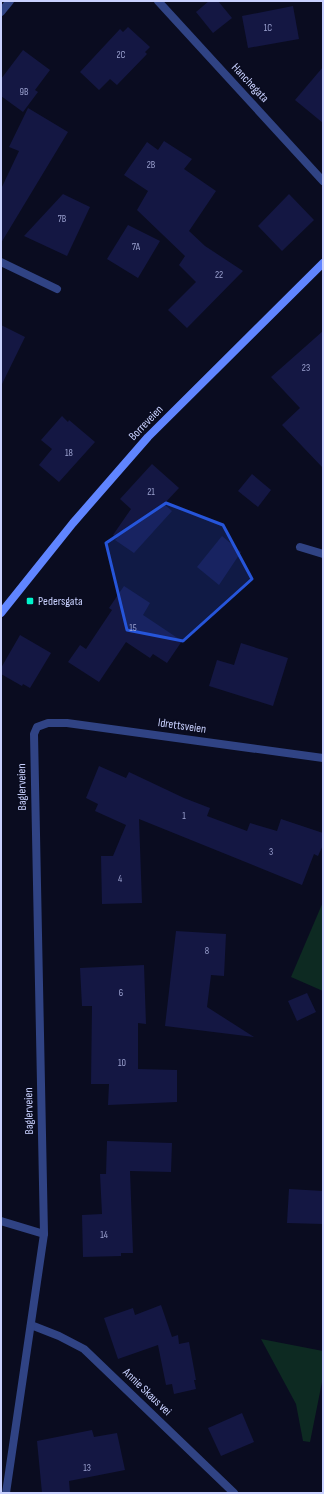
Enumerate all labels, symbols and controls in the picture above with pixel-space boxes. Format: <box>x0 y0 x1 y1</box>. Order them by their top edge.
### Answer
house number: 1C <box>264 22 272 34</box>
house number: 2C <box>117 49 126 61</box>
street label: Hanchegata <box>228 60 272 106</box>
house number: 9B <box>20 86 29 98</box>
house number: 2B <box>147 159 156 171</box>
house number: 7B <box>58 213 67 225</box>
house number: 7A <box>132 241 141 253</box>
house number: 22 <box>215 269 223 281</box>
house number: 23 <box>302 362 310 374</box>
street label: Borreveien <box>126 402 166 444</box>
house number: 18 <box>65 447 73 459</box>
house number: 21 <box>147 486 155 498</box>
place label: Pedersgata <box>38 594 83 609</box>
marker: Pedersgata <box>25 596 35 606</box>
house number: 15 <box>129 622 137 634</box>
street label: Idrettsveien <box>157 715 207 737</box>
street label: Baglerveien <box>14 763 30 811</box>
house number: 1 <box>182 810 186 822</box>
house number: 3 <box>269 846 273 858</box>
house number: 4 <box>118 873 122 885</box>
house number: 8 <box>205 945 209 957</box>
house number: 6 <box>119 987 123 999</box>
house number: 10 <box>118 1057 126 1069</box>
street label: Baglerveien <box>21 1087 37 1135</box>
house number: 14 <box>100 1229 108 1241</box>
street label: Annie Skaus vei <box>119 1364 174 1419</box>
house number: 13 <box>83 1462 91 1474</box>

